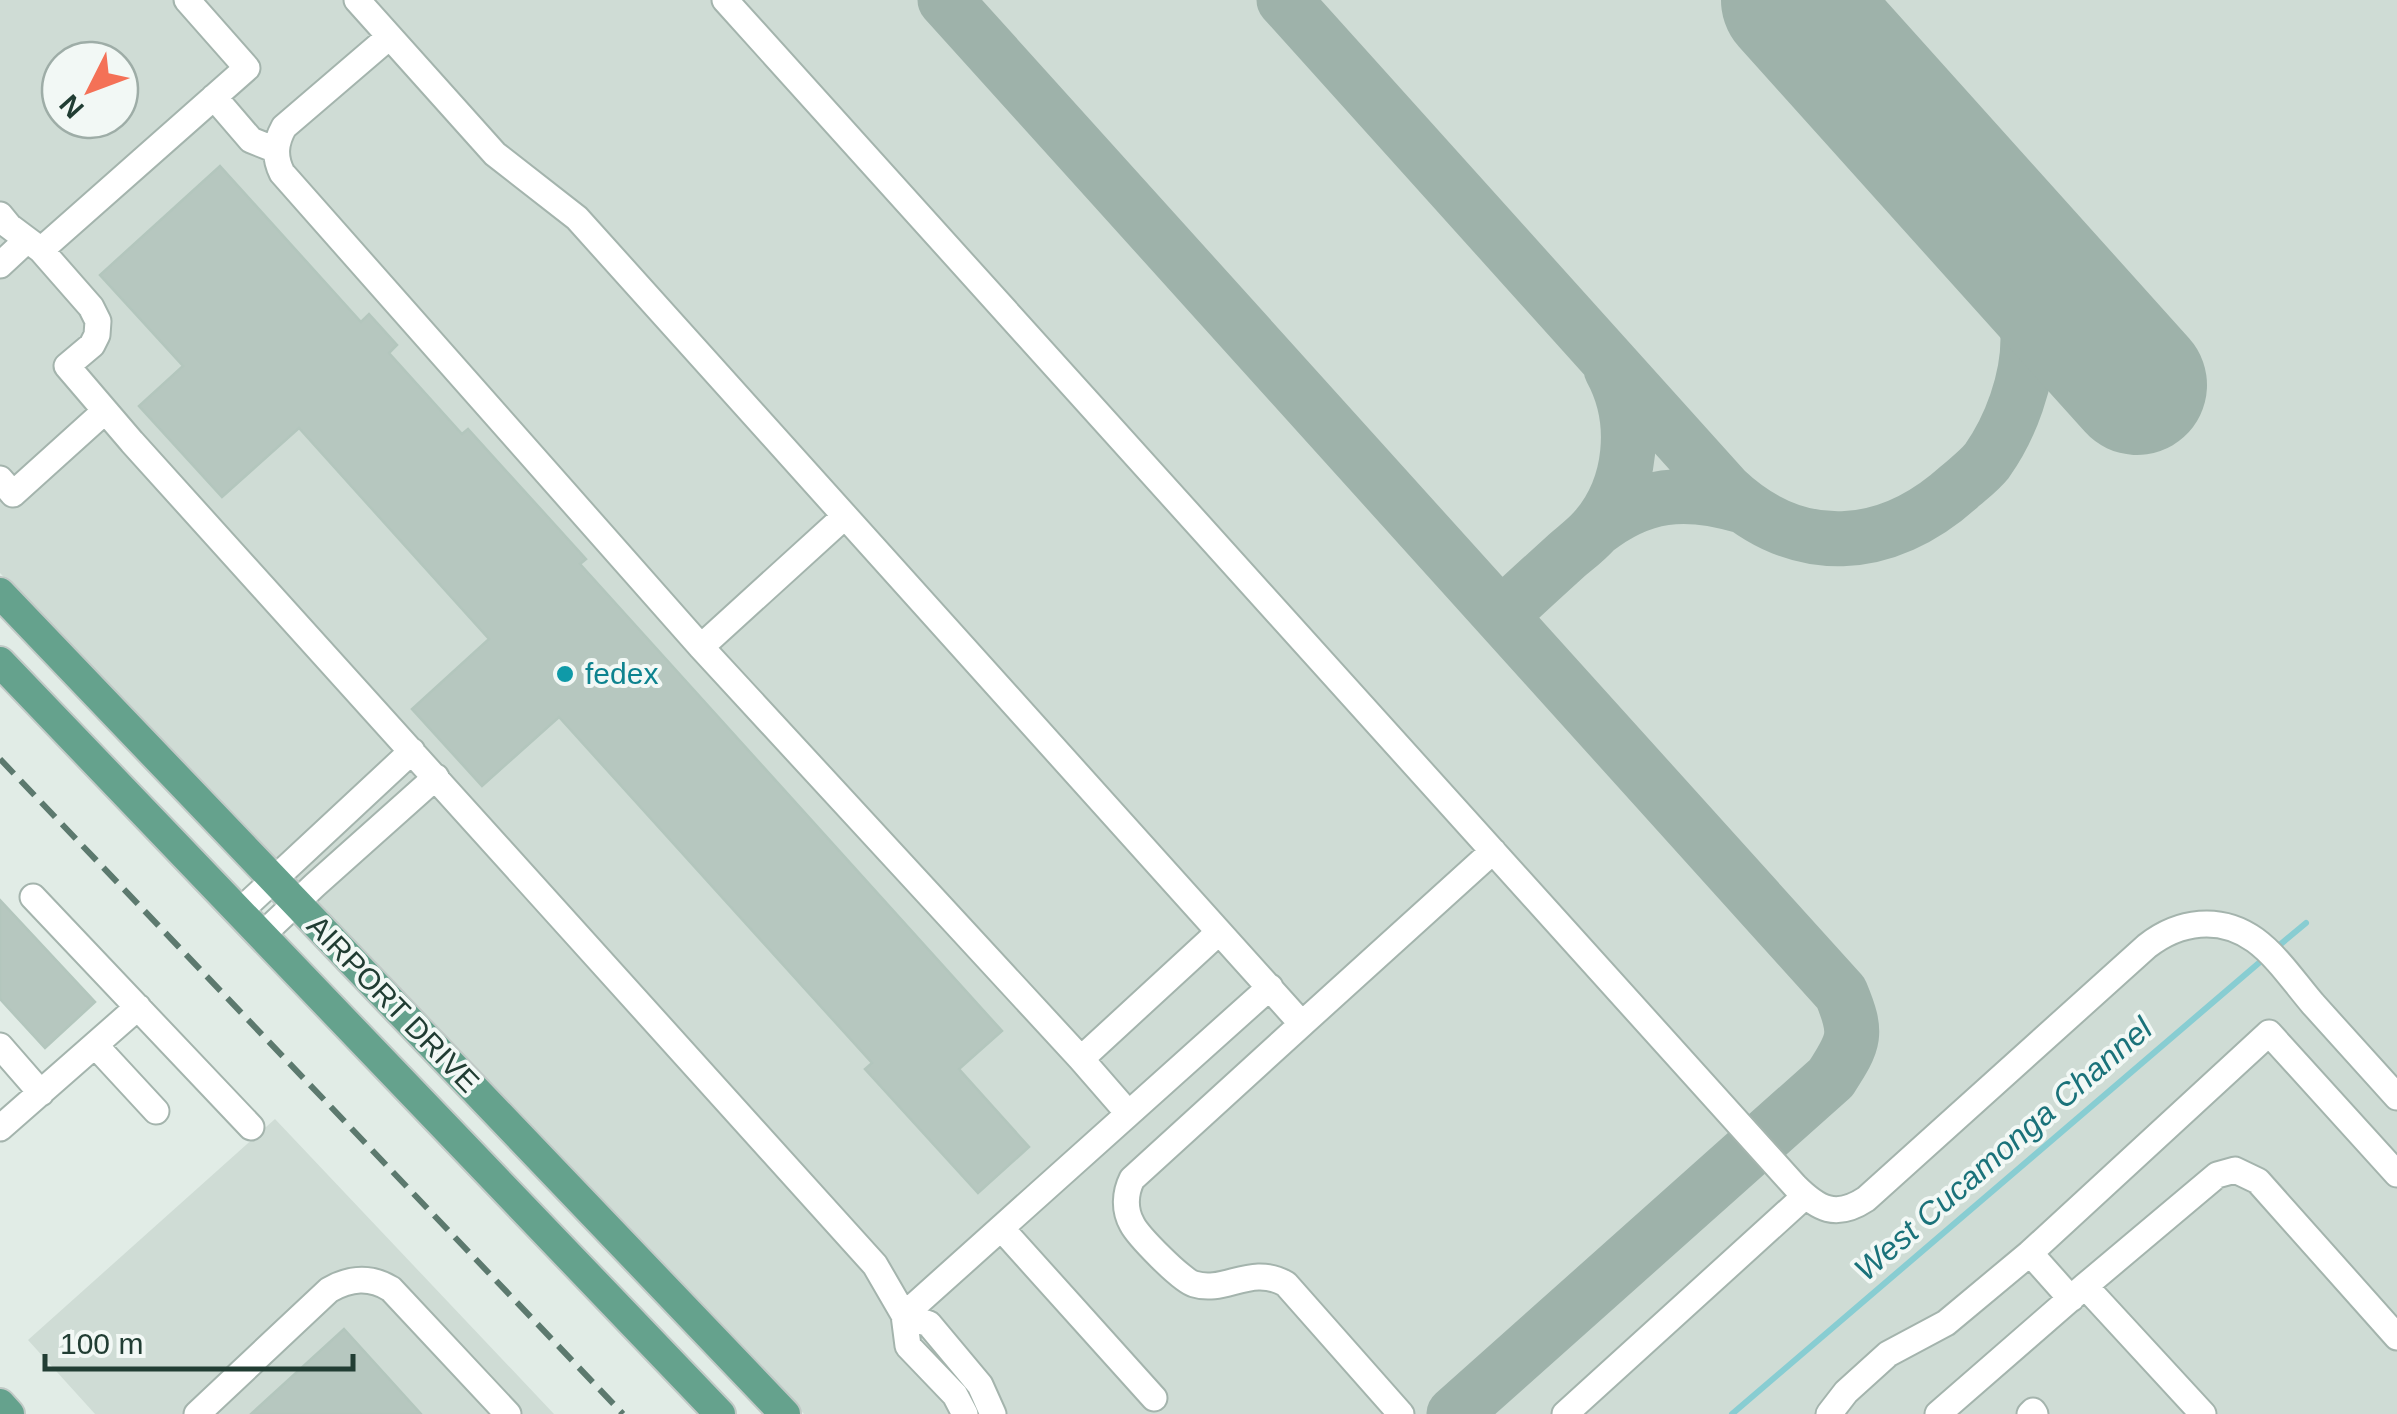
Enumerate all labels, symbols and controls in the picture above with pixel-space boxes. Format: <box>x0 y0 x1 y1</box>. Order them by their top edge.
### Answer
north arrow <box>40 40 140 140</box>
text: N <box>54 89 90 124</box>
place label: fedex <box>585 657 658 690</box>
marker: fedex <box>554 663 576 685</box>
street label: AIRPORT DRIVE <box>301 909 486 1099</box>
water label: West Cucamonga Channel <box>1847 1010 2160 1288</box>
scale bar <box>45 1309 352 1371</box>
text: 100 m <box>60 1327 143 1360</box>

